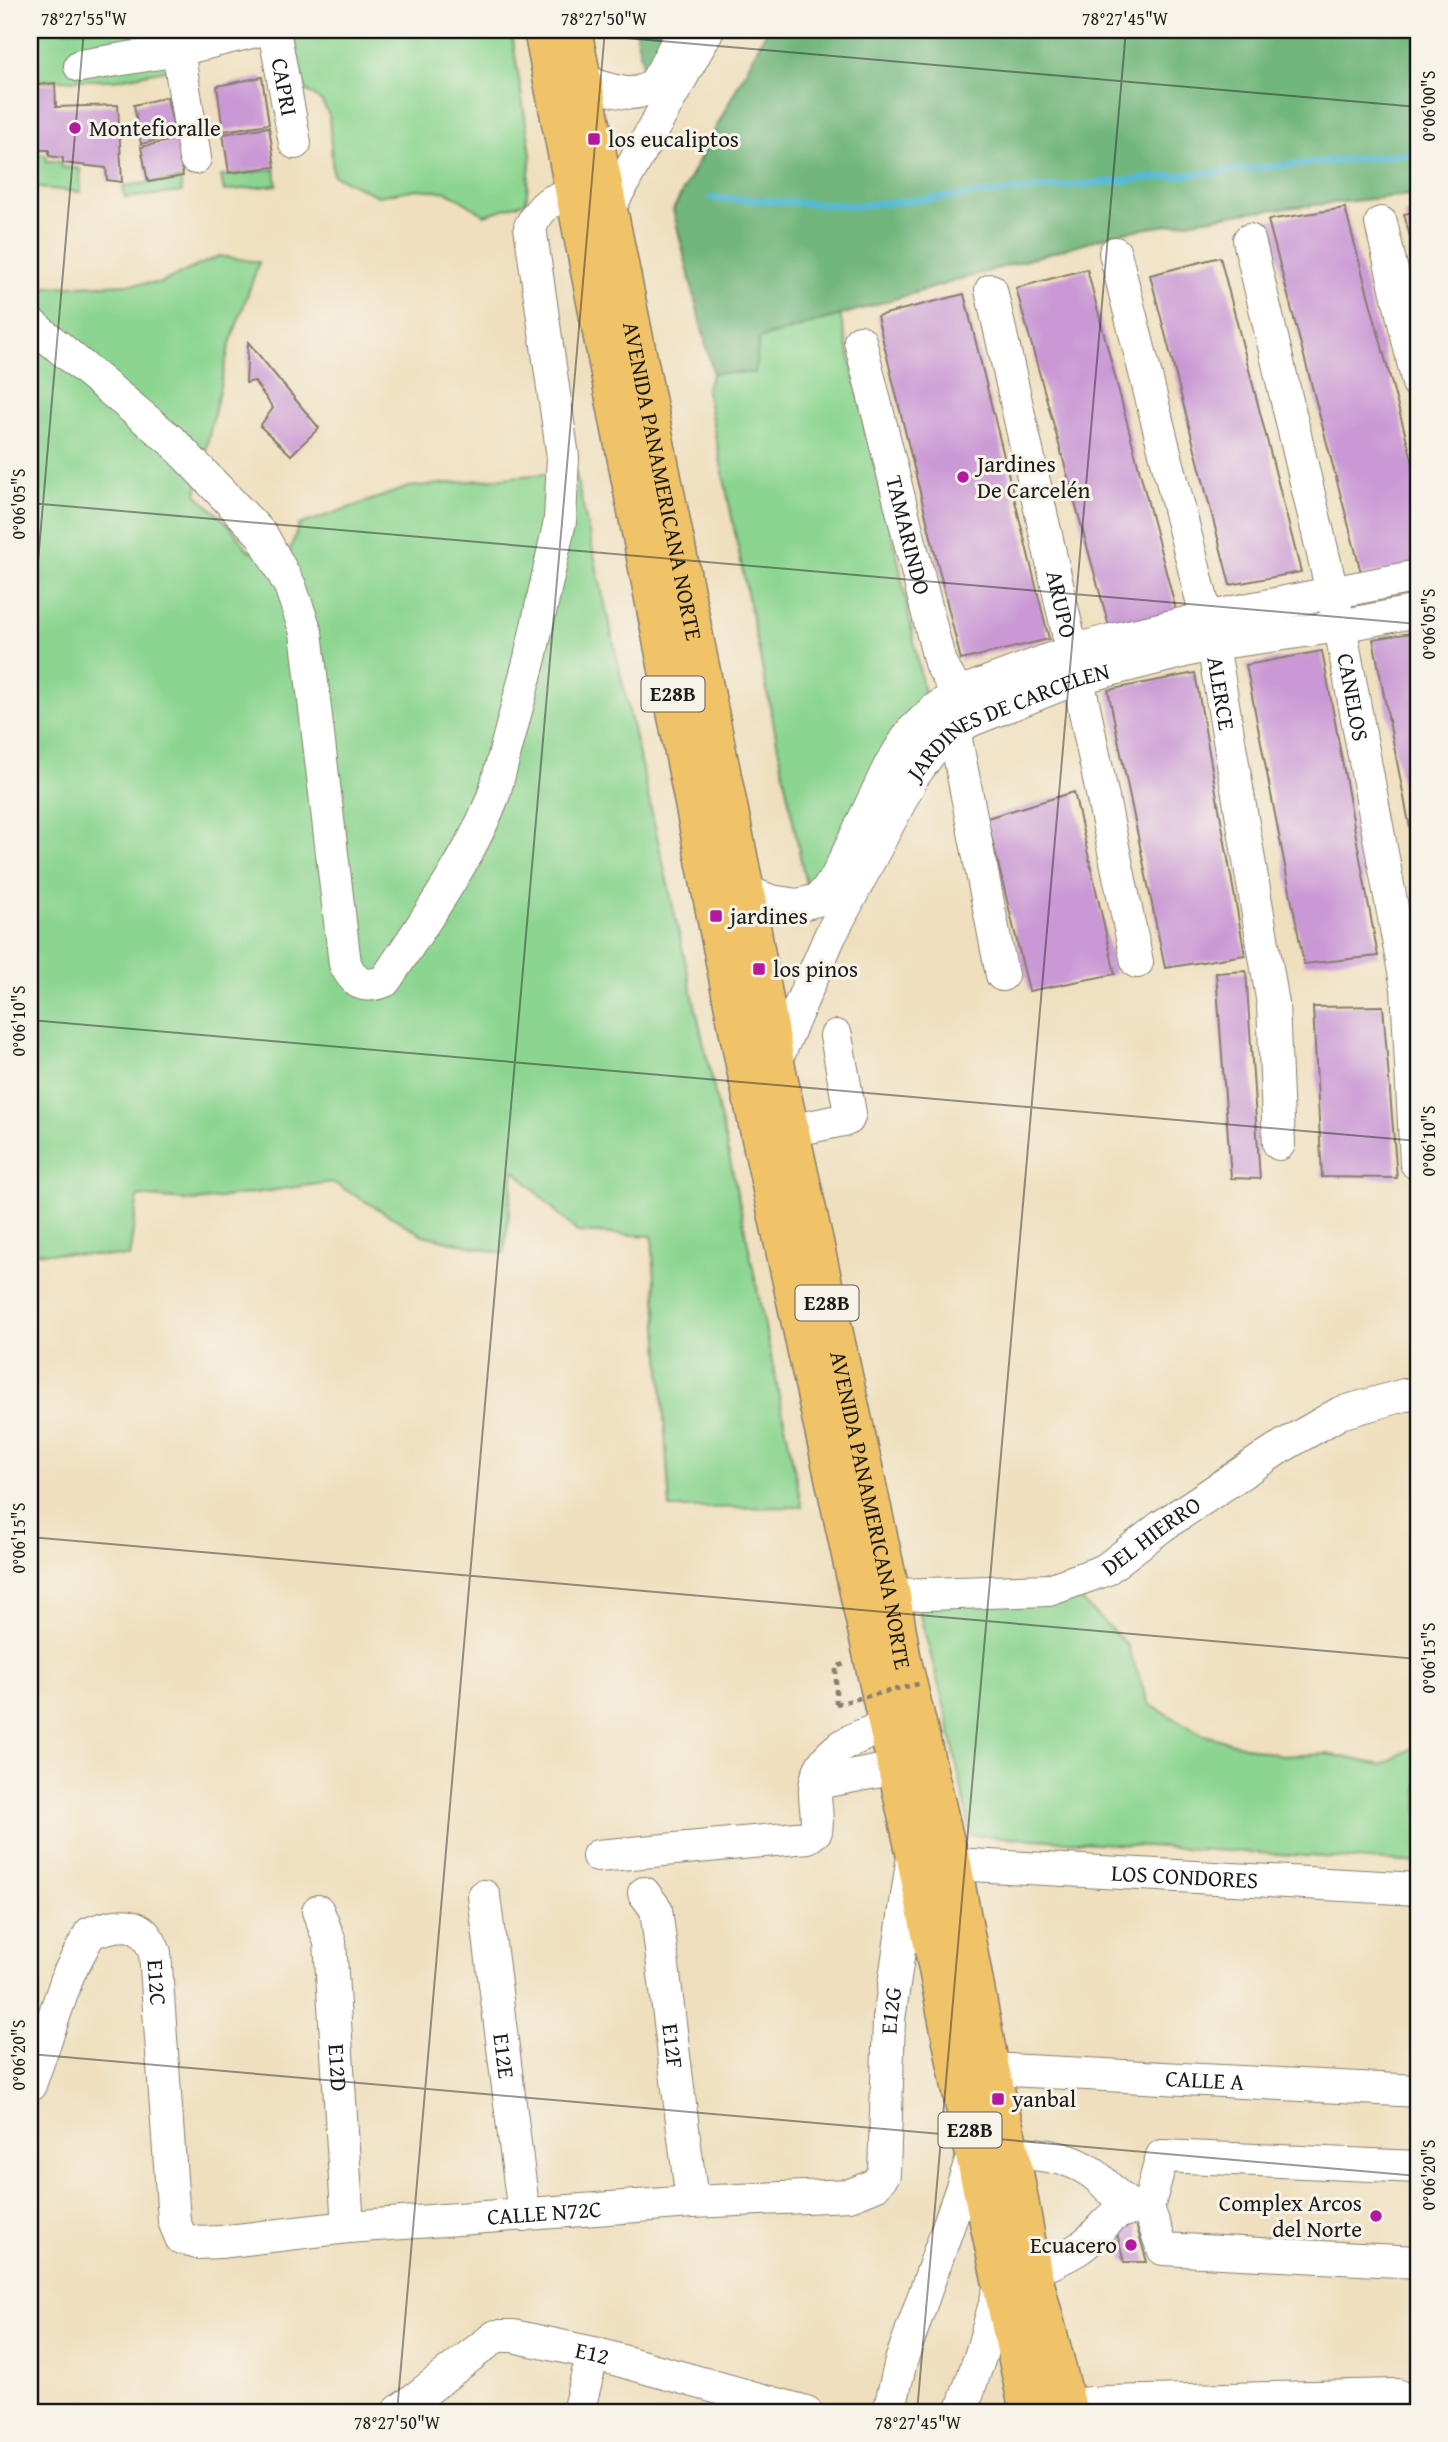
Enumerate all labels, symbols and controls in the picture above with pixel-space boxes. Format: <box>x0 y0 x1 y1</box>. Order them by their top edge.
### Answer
text: 78°27'55"W <box>41 5 128 32</box>
text: 78°27'50"W <box>561 5 648 32</box>
text: 78°27'45"W <box>1082 5 1169 32</box>
street label: CAPRI <box>264 55 307 119</box>
text: 0°06'00"S <box>1415 70 1442 142</box>
place label: Montefioralle <box>89 111 221 144</box>
marker: Montefioralle <box>67 120 83 136</box>
place label: los eucaliptos <box>608 122 739 155</box>
marker: los eucaliptos <box>586 131 602 147</box>
street label: AVENIDA PANAMERICANA NORTE <box>615 319 711 643</box>
place label: Jardines De Carcelén <box>974 447 1091 506</box>
text: 0°06'05"S <box>5 468 32 540</box>
marker: Jardines De Carcelén <box>955 469 971 485</box>
street label: TAMARINDO <box>878 472 939 598</box>
street label: ARUPO <box>1038 567 1086 641</box>
text: 0°06'05"S <box>1415 588 1442 660</box>
street label: CANELOS <box>1329 650 1378 744</box>
street label: JARDINES DE CARCELEN <box>897 654 1113 789</box>
street label: ALERCE <box>1199 654 1244 732</box>
road number: E28B <box>642 676 704 712</box>
place label: jardines <box>727 899 808 932</box>
marker: jardines <box>708 908 724 924</box>
place label: los pinos <box>773 952 858 985</box>
marker: los pinos <box>751 961 767 977</box>
text: 0°06'10"S <box>5 985 32 1057</box>
text: 0°06'10"S <box>1415 1105 1442 1177</box>
road number: E28B <box>796 1286 858 1320</box>
street label: AVENIDA PANAMERICANA NORTE <box>822 1348 920 1672</box>
street label: DEL HIERRO <box>1094 1488 1207 1583</box>
text: 0°06'15"S <box>5 1502 32 1574</box>
text: 0°06'15"S <box>1415 1622 1442 1694</box>
street label: LOS CONDORES <box>1110 1856 1259 1896</box>
street label: E12C <box>139 1958 176 2007</box>
street label: E12G <box>872 1984 910 2035</box>
text: 0°06'20"S <box>5 2019 32 2091</box>
street label: E12F <box>654 2022 692 2070</box>
street label: E12E <box>485 2031 524 2080</box>
street label: E12D <box>320 2043 356 2092</box>
street label: CALLE A <box>1164 2061 1245 2098</box>
place label: yanbal <box>1011 2082 1076 2115</box>
marker: yanbal <box>990 2091 1006 2107</box>
road number: E28B <box>939 2112 1002 2148</box>
text: 0°06'20"S <box>1415 2139 1442 2211</box>
place label: Complex Arcos del Norte <box>1219 2186 1362 2245</box>
street label: CALLE N72C <box>486 2192 603 2233</box>
marker: Complex Arcos del Norte <box>1368 2208 1384 2224</box>
place label: Ecuacero <box>1030 2228 1117 2261</box>
marker: Ecuacero <box>1123 2237 1139 2253</box>
street label: E12 <box>572 2333 613 2373</box>
text: 78°27'50"W <box>354 2409 441 2436</box>
text: 78°27'45"W <box>875 2409 962 2436</box>

